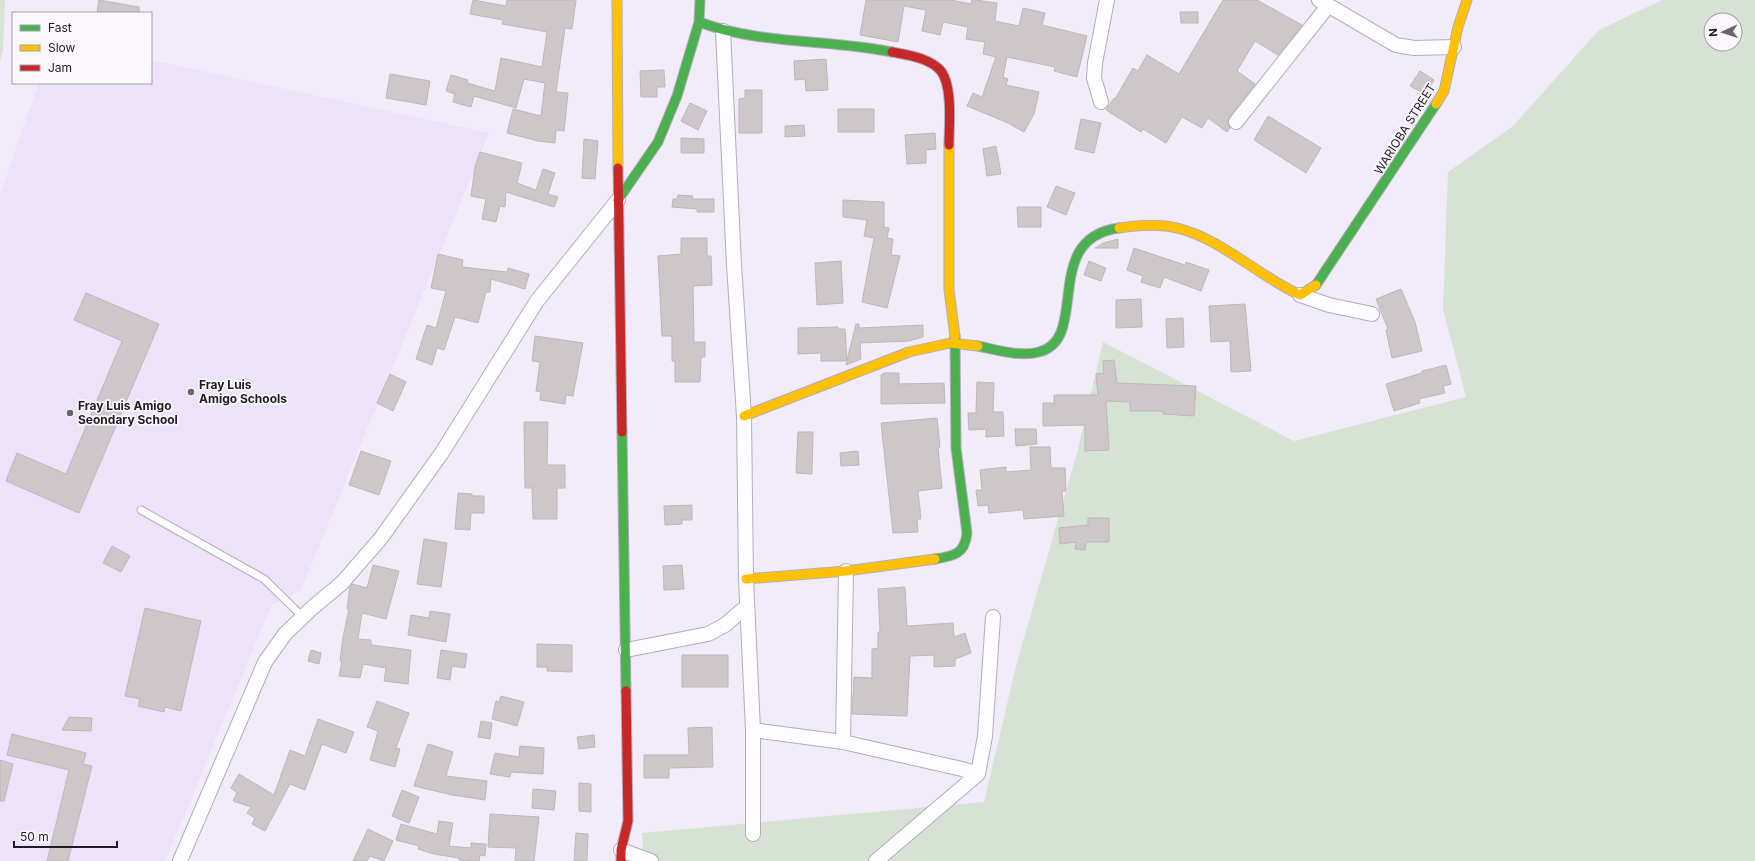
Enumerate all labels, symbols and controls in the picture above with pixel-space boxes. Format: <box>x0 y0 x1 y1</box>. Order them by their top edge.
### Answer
legend <box>12 12 152 84</box>
north arrow <box>1703 12 1743 52</box>
text: Fast <box>48 20 72 35</box>
text: N <box>1706 28 1720 37</box>
text: Slow <box>48 40 76 55</box>
text: Jam <box>48 60 72 75</box>
street label: WARIOBA STREET <box>1371 80 1439 177</box>
place label: Fray Luis Amigo Schools <box>199 377 287 406</box>
marker: Fray Luis Amigo Schools <box>186 387 196 397</box>
place label: Fray Luis Amigo Seondary School <box>78 398 178 427</box>
marker: Fray Luis Amigo Seondary School <box>65 408 75 418</box>
scale bar <box>14 823 117 849</box>
text: 50 m <box>20 829 49 844</box>

